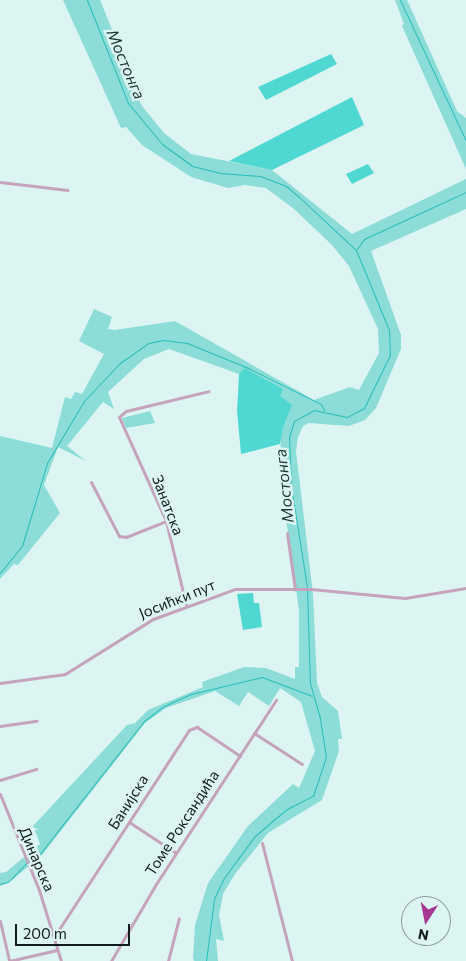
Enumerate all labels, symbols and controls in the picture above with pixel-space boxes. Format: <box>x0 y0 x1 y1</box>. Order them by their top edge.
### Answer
water label: Мостонга <box>103 26 149 102</box>
water label: Мостонга <box>271 448 297 524</box>
street label: Занатска <box>148 472 188 538</box>
street label: Јосићки пут <box>136 576 218 622</box>
street label: Томе Роксандића <box>141 767 223 879</box>
street label: Банијска <box>104 771 152 833</box>
street label: Динарска <box>15 824 59 894</box>
north arrow <box>401 896 451 946</box>
scale bar <box>18 914 132 946</box>
text: 200 m <box>23 924 67 942</box>
text: N <box>416 926 430 945</box>

